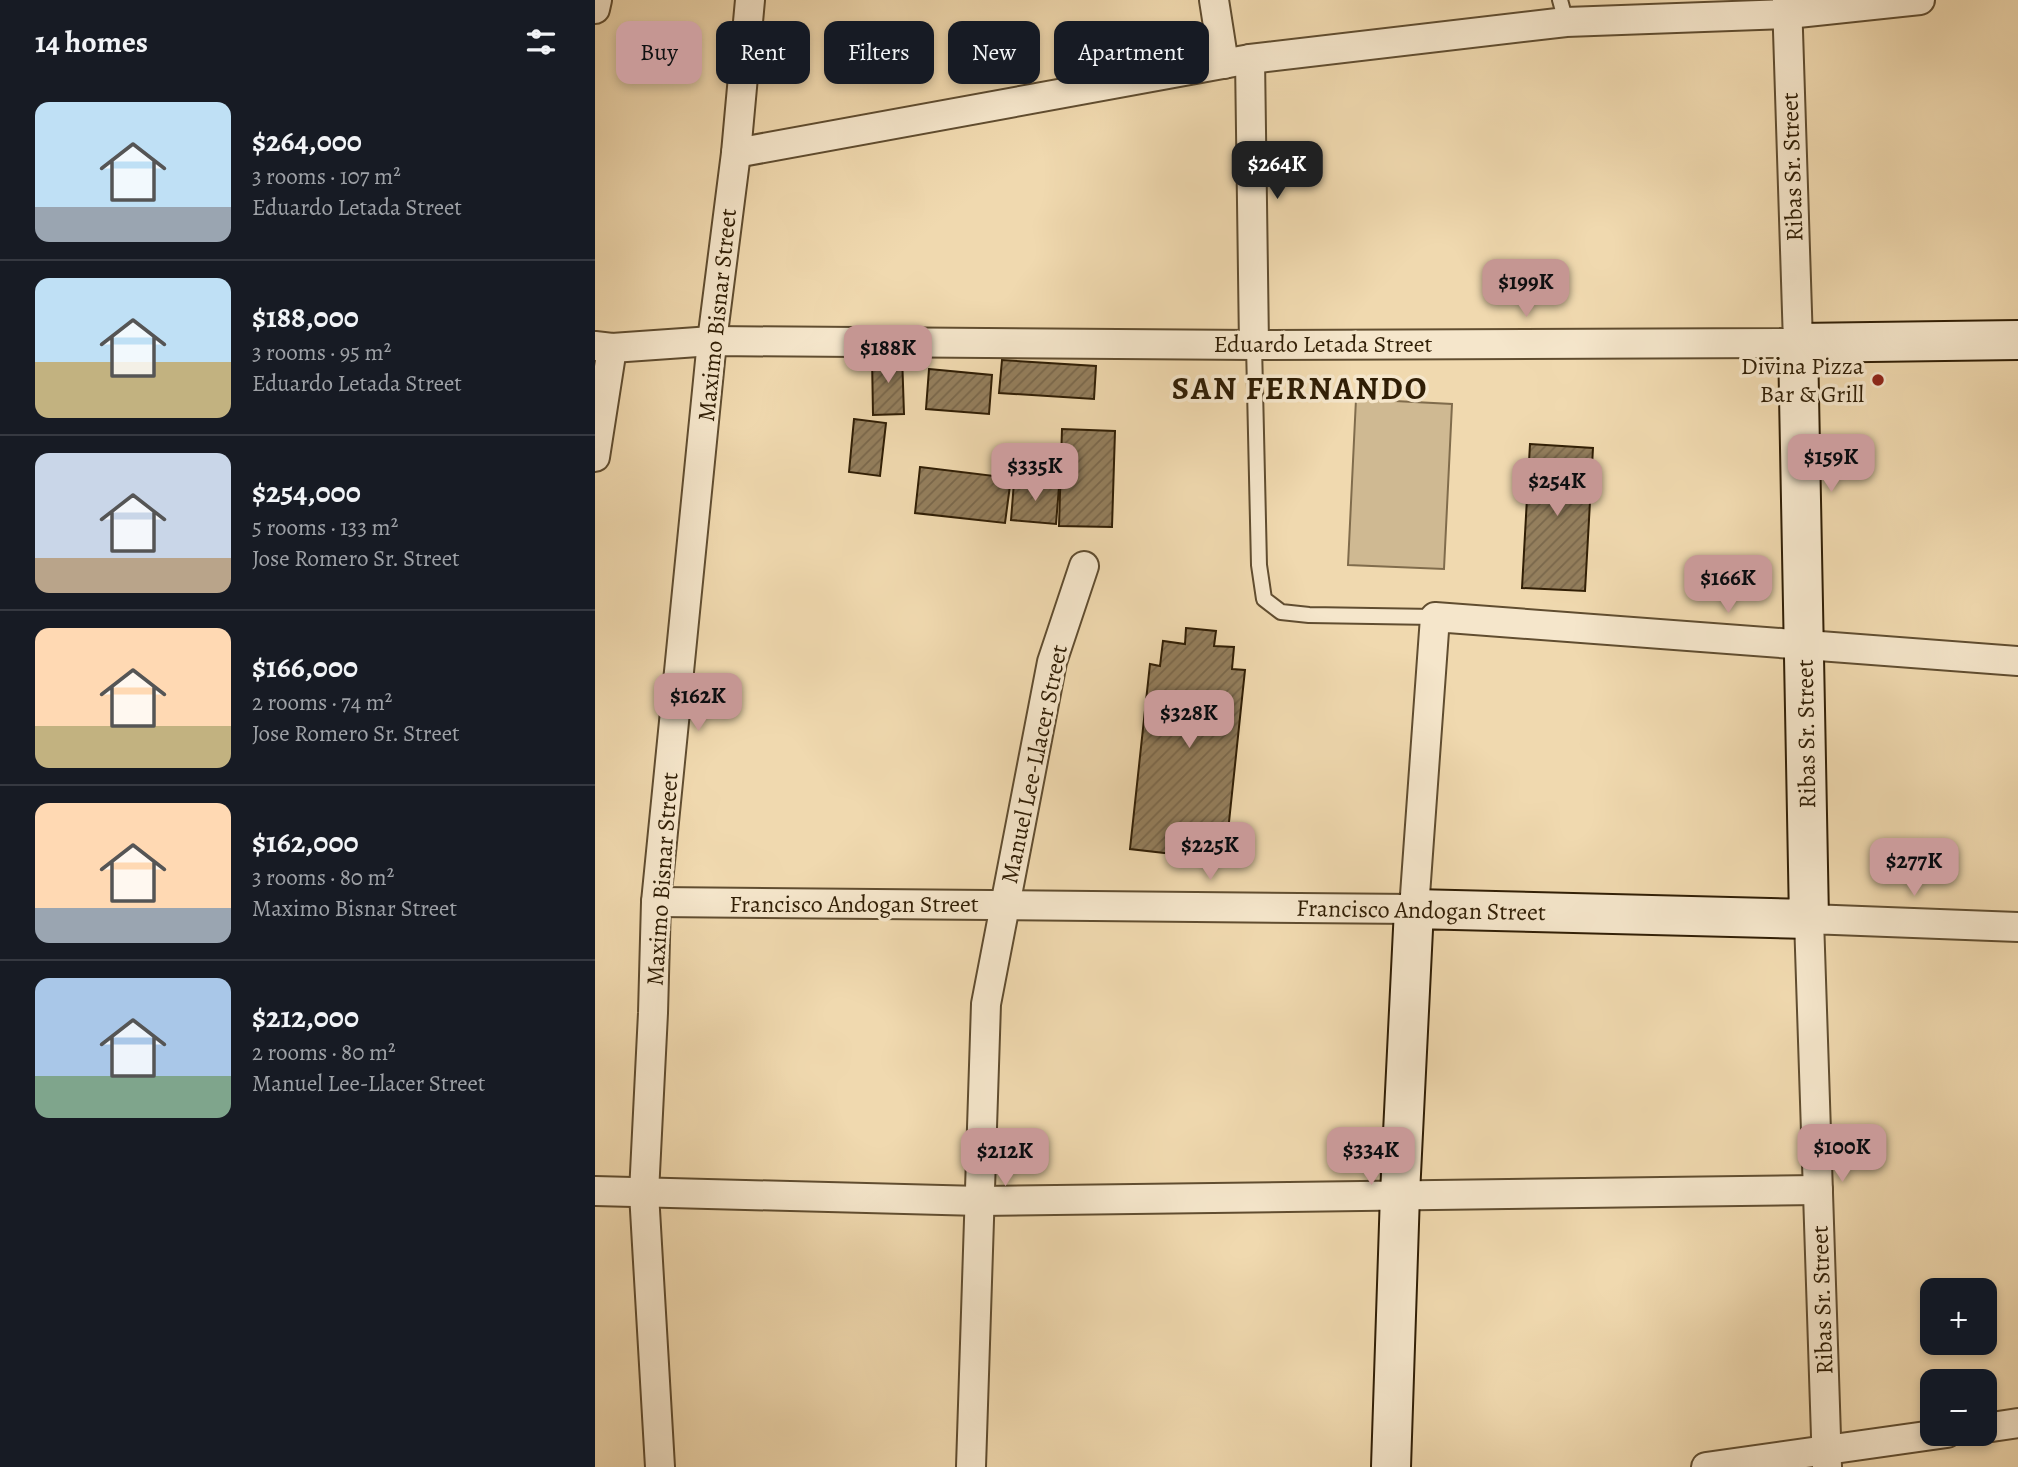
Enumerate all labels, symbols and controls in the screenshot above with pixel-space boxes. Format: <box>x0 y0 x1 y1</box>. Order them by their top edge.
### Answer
chip: Buy <box>616 21 702 84</box>
chip: Rent <box>716 21 810 84</box>
chip: Filters <box>824 21 934 84</box>
chip: New <box>948 21 1040 84</box>
chip: Apartment <box>1054 21 1209 84</box>
text: 14 homes <box>35 22 148 62</box>
icon: filters <box>522 23 560 61</box>
street label: Ribas Sr. Street <box>1773 92 1811 242</box>
text: $264,000 <box>252 121 362 161</box>
icon: home <box>91 130 175 214</box>
pin: $264K <box>1228 142 1326 201</box>
text: $264K <box>1248 148 1306 179</box>
text: 3 rooms · 107 m² <box>252 161 401 192</box>
text: Eduardo Letada Street <box>252 192 462 223</box>
street label: Maximo Bisnar Street <box>690 207 744 423</box>
pin: $199K <box>1477 260 1575 319</box>
text: $199K <box>1498 266 1554 297</box>
text: $188,000 <box>252 297 359 337</box>
icon: home <box>91 306 175 390</box>
pin: $188K <box>839 326 937 385</box>
street label: Eduardo Letada Street <box>1213 328 1433 360</box>
text: $188K <box>860 332 916 363</box>
text: 3 rooms · 95 m² <box>252 337 391 368</box>
place label: Divina Pizza Bar & Grill <box>1741 350 1865 410</box>
district label: SAN FERNANDO <box>1172 366 1428 410</box>
text: Eduardo Letada Street <box>252 368 462 399</box>
marker: Divina Pizza Bar & Grill <box>1870 372 1886 388</box>
pin: $159K <box>1782 434 1880 494</box>
text: $159K <box>1804 441 1858 472</box>
pin: $335K <box>986 444 1084 503</box>
text: $335K <box>1007 450 1063 481</box>
pin: $254K <box>1508 458 1606 518</box>
text: $254K <box>1528 465 1586 496</box>
text: $254,000 <box>252 472 361 512</box>
icon: home <box>91 481 175 565</box>
text: 5 rooms · 133 m² <box>252 512 398 543</box>
text: Jose Romero Sr. Street <box>252 543 460 574</box>
pin: $166K <box>1679 556 1777 615</box>
text: $166K <box>1700 562 1756 593</box>
street label: Manuel Lee-Llacer Street <box>993 641 1075 886</box>
text: $166,000 <box>252 647 358 687</box>
icon: home <box>91 656 175 740</box>
street label: Ribas Sr. Street <box>1789 659 1823 809</box>
pin: $162K <box>649 674 747 733</box>
text: $162K <box>670 680 726 711</box>
text: 2 rooms · 74 m² <box>252 687 392 718</box>
pin: $328K <box>1140 690 1238 750</box>
text: $328K <box>1160 697 1218 728</box>
text: Jose Romero Sr. Street <box>252 718 460 749</box>
street label: Maximo Bisnar Street <box>639 771 685 987</box>
text: $162,000 <box>252 822 359 862</box>
pin: $225K <box>1161 822 1259 882</box>
text: $225K <box>1181 829 1239 860</box>
icon: home <box>91 831 175 915</box>
pin: $277K <box>1865 838 1963 898</box>
text: $277K <box>1886 845 1942 876</box>
text: 3 rooms · 80 m² <box>252 862 394 893</box>
street label: Francisco Andogan Street <box>729 888 979 920</box>
street label: Francisco Andogan Street <box>1296 892 1546 928</box>
text: Maximo Bisnar Street <box>252 893 457 924</box>
text: $212,000 <box>252 997 359 1037</box>
icon: home <box>91 1006 175 1090</box>
text: 2 rooms · 80 m² <box>252 1037 396 1068</box>
text: Manuel Lee-Llacer Street <box>252 1068 485 1099</box>
pin: $100K <box>1793 1124 1891 1184</box>
pin: $212K <box>956 1128 1054 1188</box>
pin: $334K <box>1322 1128 1420 1187</box>
text: $100K <box>1813 1131 1871 1162</box>
text: $334K <box>1343 1134 1399 1165</box>
text: $212K <box>977 1135 1033 1166</box>
street label: Ribas Sr. Street <box>1803 1225 1841 1375</box>
map controls <box>1920 1278 1997 1446</box>
button: + <box>1920 1278 1997 1355</box>
button: − <box>1920 1369 1997 1446</box>

